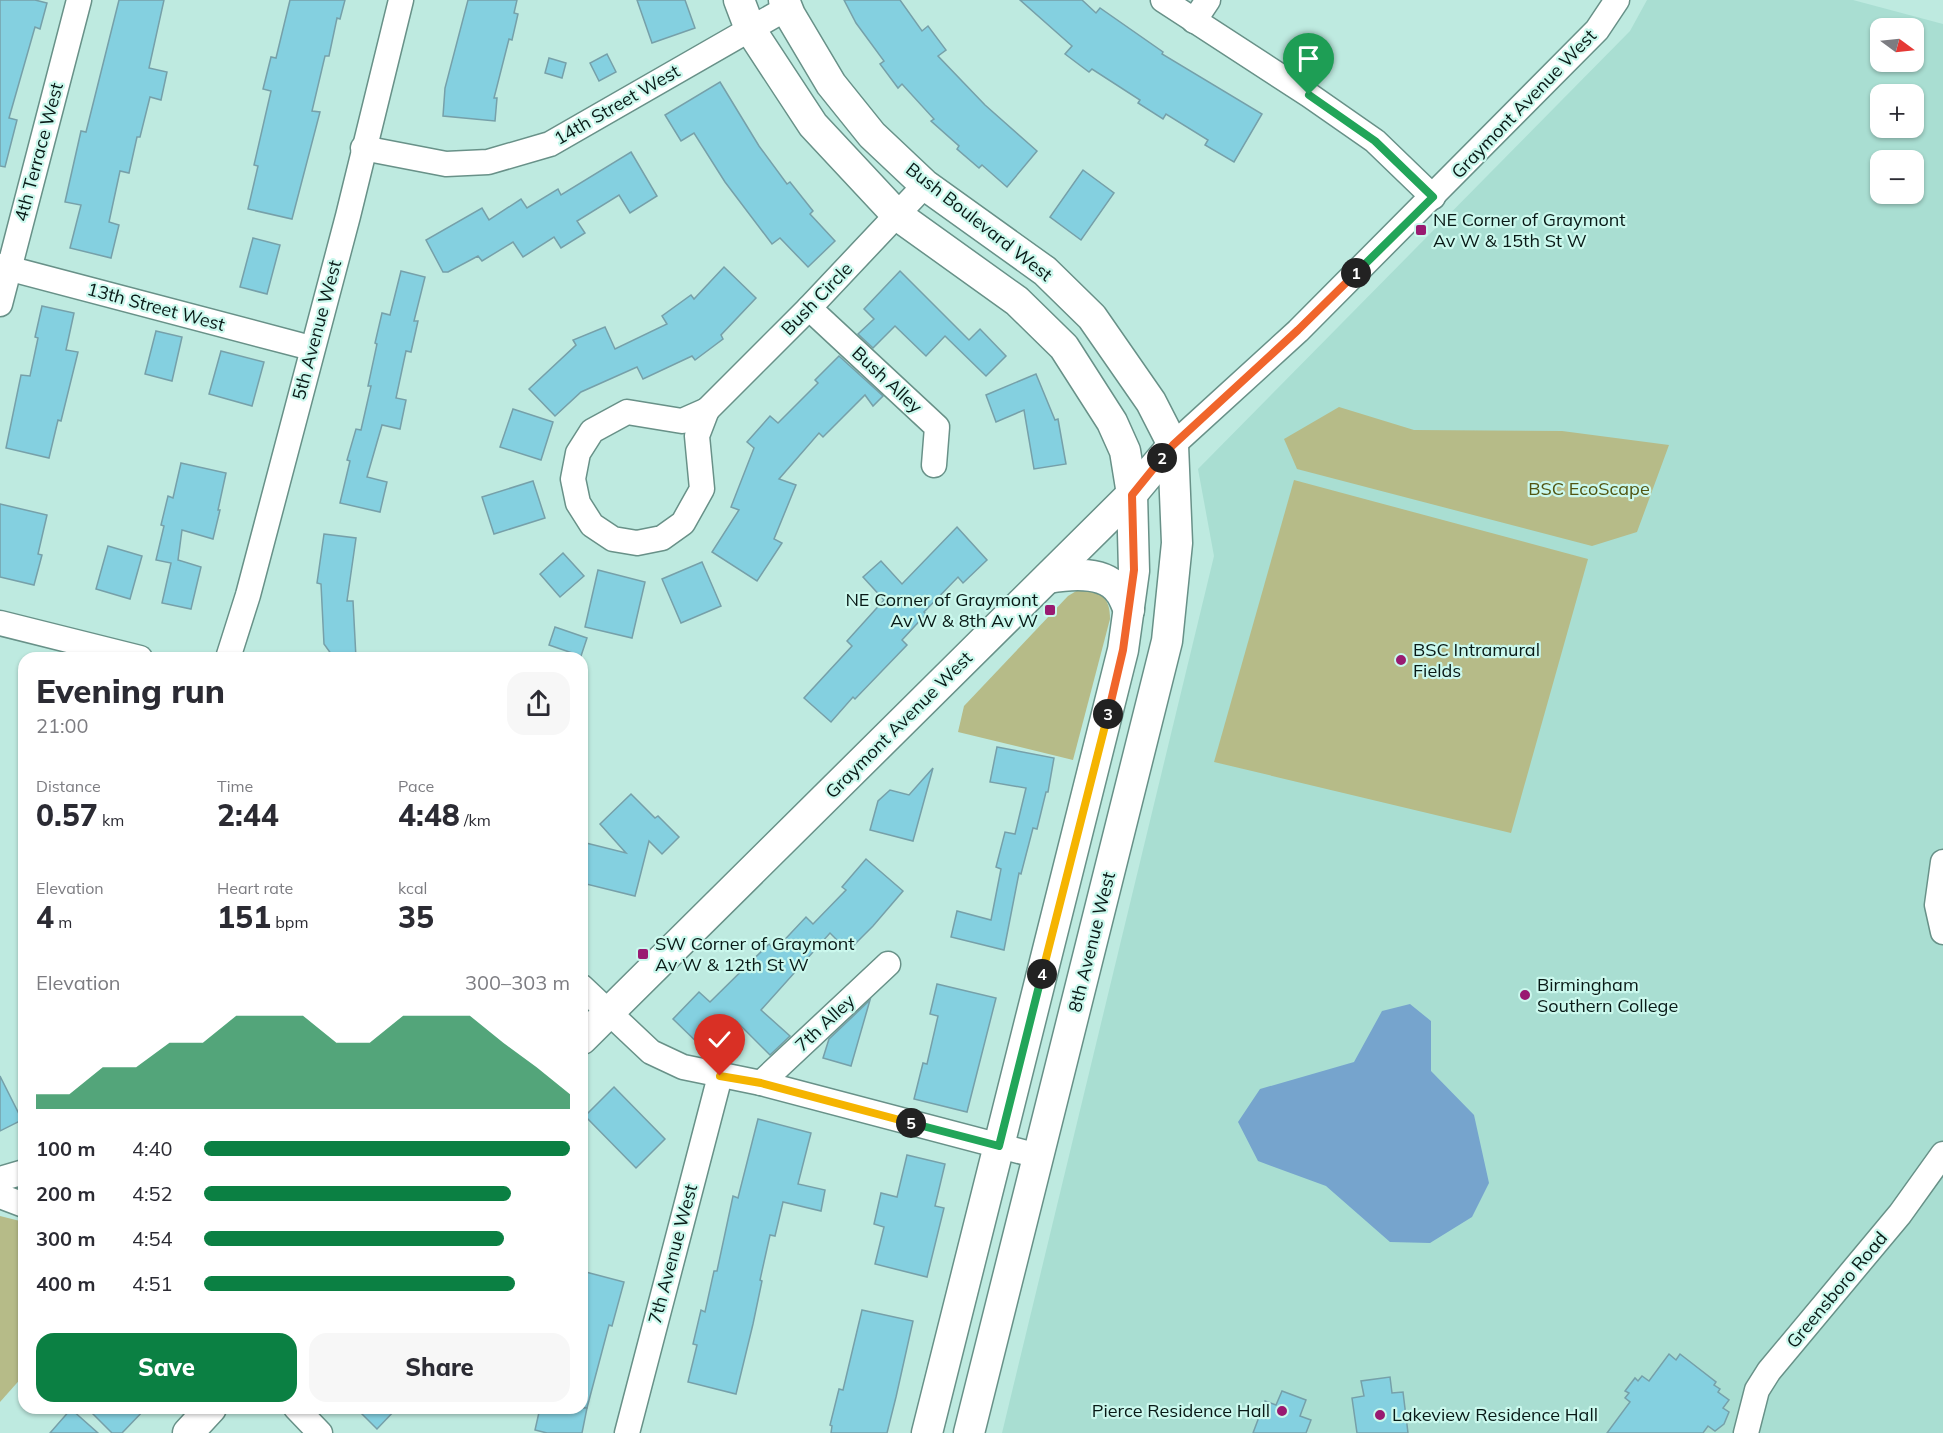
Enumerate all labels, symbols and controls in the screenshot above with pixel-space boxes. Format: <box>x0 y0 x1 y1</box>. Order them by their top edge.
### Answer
north arrow <box>1870 18 1924 72</box>
map controls <box>1870 18 1924 204</box>
street label: Graymont Avenue West <box>1446 24 1601 183</box>
pin <box>1283 33 1334 95</box>
icon: arrive <box>1292 42 1325 75</box>
street label: 14th Street West <box>550 59 684 150</box>
street label: 4th Terrace West <box>9 80 68 224</box>
button: + <box>1870 84 1924 138</box>
button: − <box>1870 150 1924 204</box>
street label: Bush Boulevard West <box>901 157 1057 286</box>
place label: NE Corner of Graymont Av W & 15th St W <box>1433 208 1626 252</box>
marker: NE Corner of Graymont Av W & 15th St W <box>1414 223 1428 237</box>
street label: Bush Circle <box>776 257 857 340</box>
street label: 5th Avenue West <box>287 258 346 402</box>
pin: 1 <box>1341 258 1371 288</box>
text: 1 <box>1351 263 1361 283</box>
street label: 13th Street West <box>85 277 227 336</box>
street label: Bush Alley <box>847 341 928 418</box>
pin: 2 <box>1147 443 1177 473</box>
text: 2 <box>1157 448 1167 468</box>
park label: BSC EcoScape <box>1528 477 1650 500</box>
place label: NE Corner of Graymont Av W & 8th Av W <box>845 588 1038 632</box>
marker: NE Corner of Graymont Av W & 8th Av W <box>1043 603 1057 617</box>
place label: BSC Intramural Fields <box>1413 638 1540 682</box>
street label: Graymont Avenue West <box>820 646 977 803</box>
marker: BSC Intramural Fields <box>1394 653 1408 667</box>
text: Evening run <box>36 670 225 711</box>
button: share <box>507 672 570 735</box>
pin: 3 <box>1093 699 1123 729</box>
text: 3 <box>1103 704 1113 724</box>
text: 21:00 <box>36 713 89 738</box>
text: Distance <box>36 776 101 796</box>
text: Time <box>217 776 253 796</box>
text: Pace <box>398 776 434 796</box>
text: 0.57 <box>36 796 98 834</box>
text: 2:44 <box>217 796 279 834</box>
text: 4:48 <box>398 796 460 834</box>
text: km <box>98 810 124 830</box>
text: /km <box>460 810 491 830</box>
street label: 8th Avenue West <box>1063 869 1120 1014</box>
text: Elevation <box>36 878 104 898</box>
text: Heart rate <box>217 878 293 898</box>
text: kcal <box>398 878 427 898</box>
text: 4 <box>36 898 54 936</box>
text: 151 <box>217 898 271 936</box>
text: 35 <box>398 898 434 936</box>
text: m <box>54 912 72 932</box>
text: bpm <box>271 912 308 932</box>
place label: SW Corner of Graymont Av W & 12th St W <box>655 932 855 976</box>
marker: SW Corner of Graymont Av W & 12th St W <box>636 947 650 961</box>
pin: 4 <box>1027 959 1057 989</box>
text: 4 <box>1037 964 1047 984</box>
text: Elevation <box>36 970 121 995</box>
text: 300–303 m <box>465 970 570 995</box>
place label: Birmingham Southern College <box>1537 973 1678 1017</box>
marker: Birmingham Southern College <box>1518 988 1532 1002</box>
street label: 7th Alley <box>790 989 860 1056</box>
pin <box>694 1014 745 1076</box>
icon: check <box>703 1023 736 1056</box>
pin: 5 <box>896 1108 926 1138</box>
text: 5 <box>906 1113 916 1133</box>
text: 100 m <box>36 1136 95 1161</box>
text: 4:40 <box>132 1136 173 1161</box>
text: 200 m <box>36 1181 95 1206</box>
text: 4:52 <box>132 1181 173 1206</box>
street label: 7th Avenue West <box>643 1182 702 1326</box>
text: 300 m <box>36 1226 95 1251</box>
text: 4:54 <box>132 1226 173 1251</box>
street label: Greensboro Road <box>1781 1227 1892 1353</box>
text: 400 m <box>36 1271 95 1296</box>
text: 4:51 <box>132 1271 173 1296</box>
button: Save <box>36 1333 297 1402</box>
button: Share <box>309 1333 570 1402</box>
place label: Pierce Residence Hall <box>1092 1399 1270 1422</box>
place label: Lakeview Residence Hall <box>1392 1403 1598 1426</box>
marker: Pierce Residence Hall <box>1275 1404 1289 1418</box>
marker: Lakeview Residence Hall <box>1373 1408 1387 1422</box>

